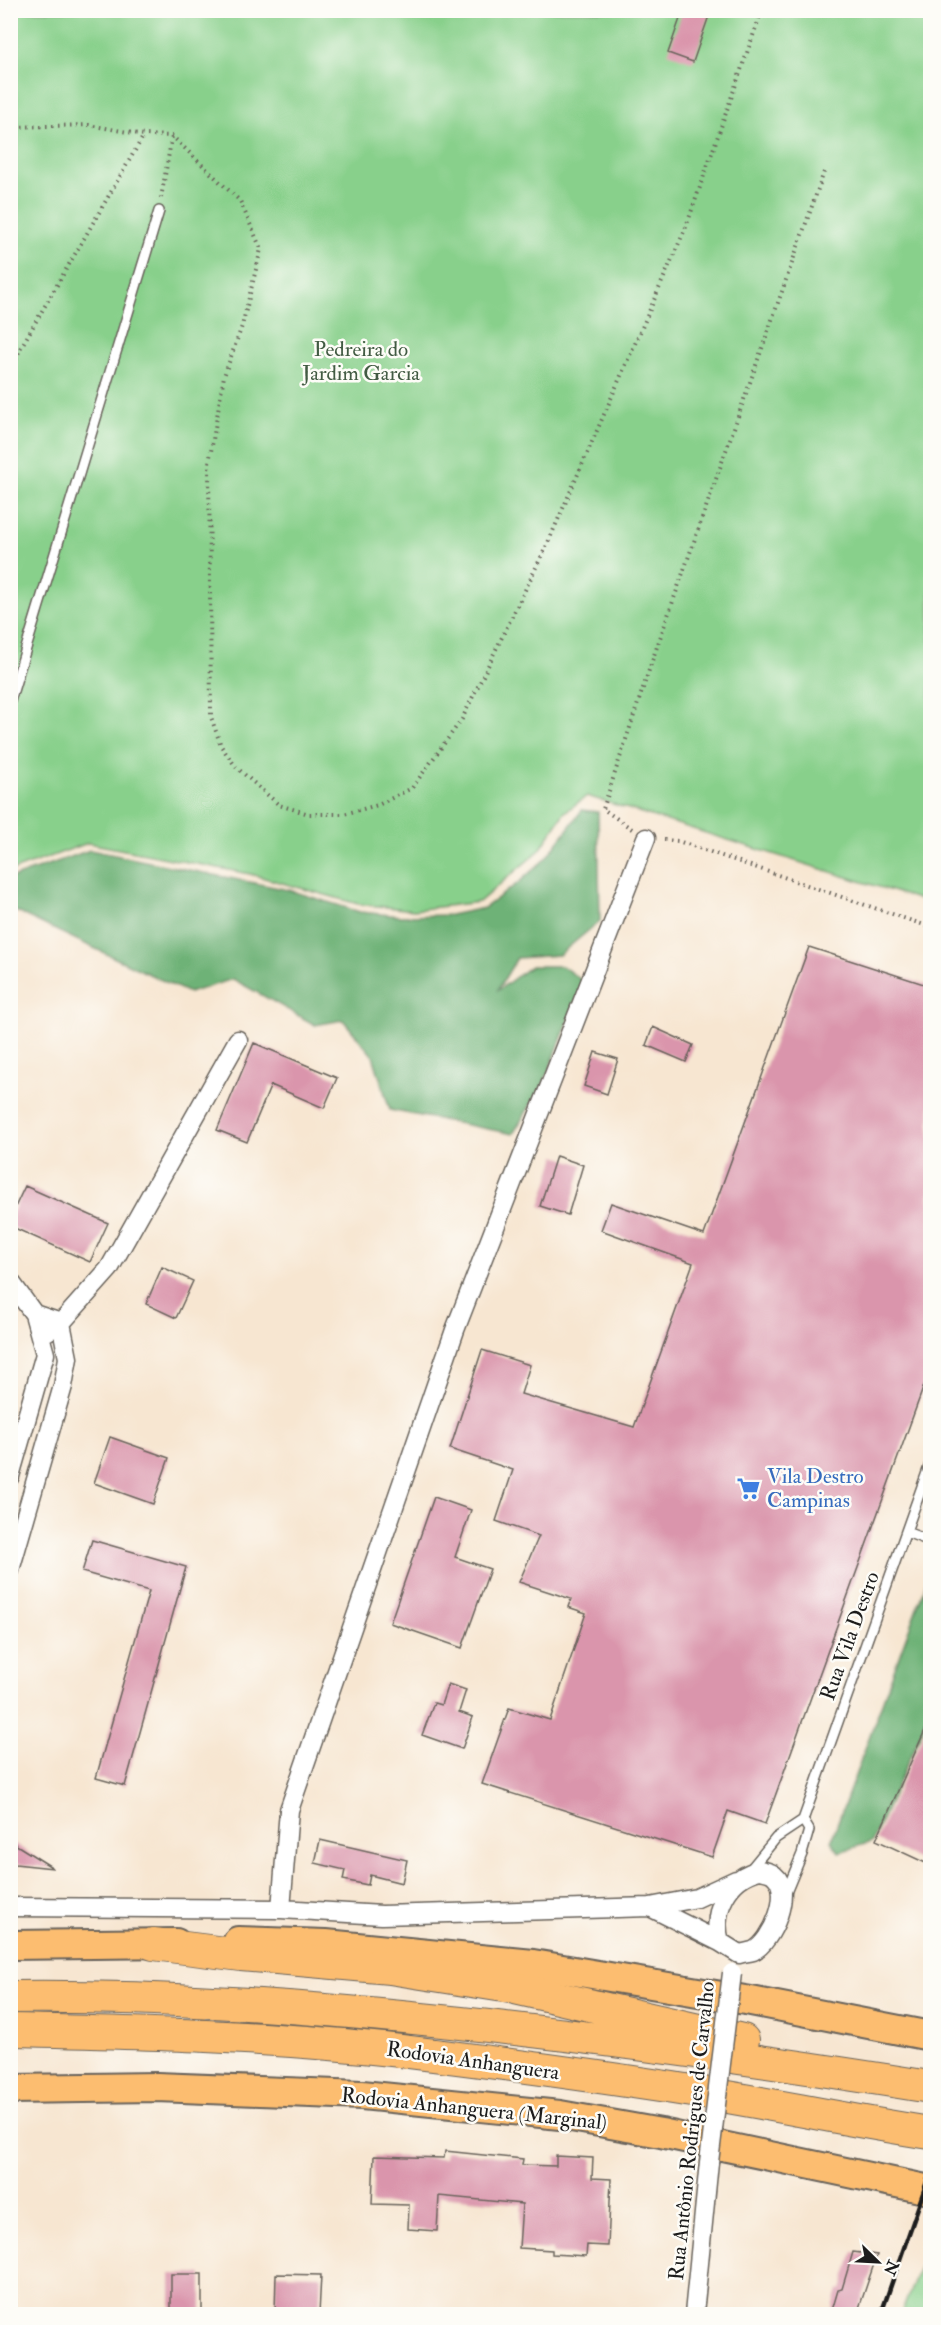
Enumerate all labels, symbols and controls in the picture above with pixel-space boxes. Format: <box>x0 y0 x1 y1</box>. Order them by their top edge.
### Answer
park label: Pedreira do Jardim Garcia <box>301 336 420 387</box>
place label: Vila Destro Campinas <box>767 1463 864 1514</box>
supermarket icon: Vila Destro Campinas <box>736 1475 762 1501</box>
street label: Rua Vila Destro <box>814 1568 886 1704</box>
street label: Rua Antônio Rodrigues de Carvalho <box>663 1980 721 2282</box>
street label: Rodovia Anhanguera <box>385 2036 561 2087</box>
street label: Rodovia Anhanguera (Marginal) <box>340 2082 608 2136</box>
north arrow <box>848 2232 908 2292</box>
text: N <box>878 2256 903 2279</box>

